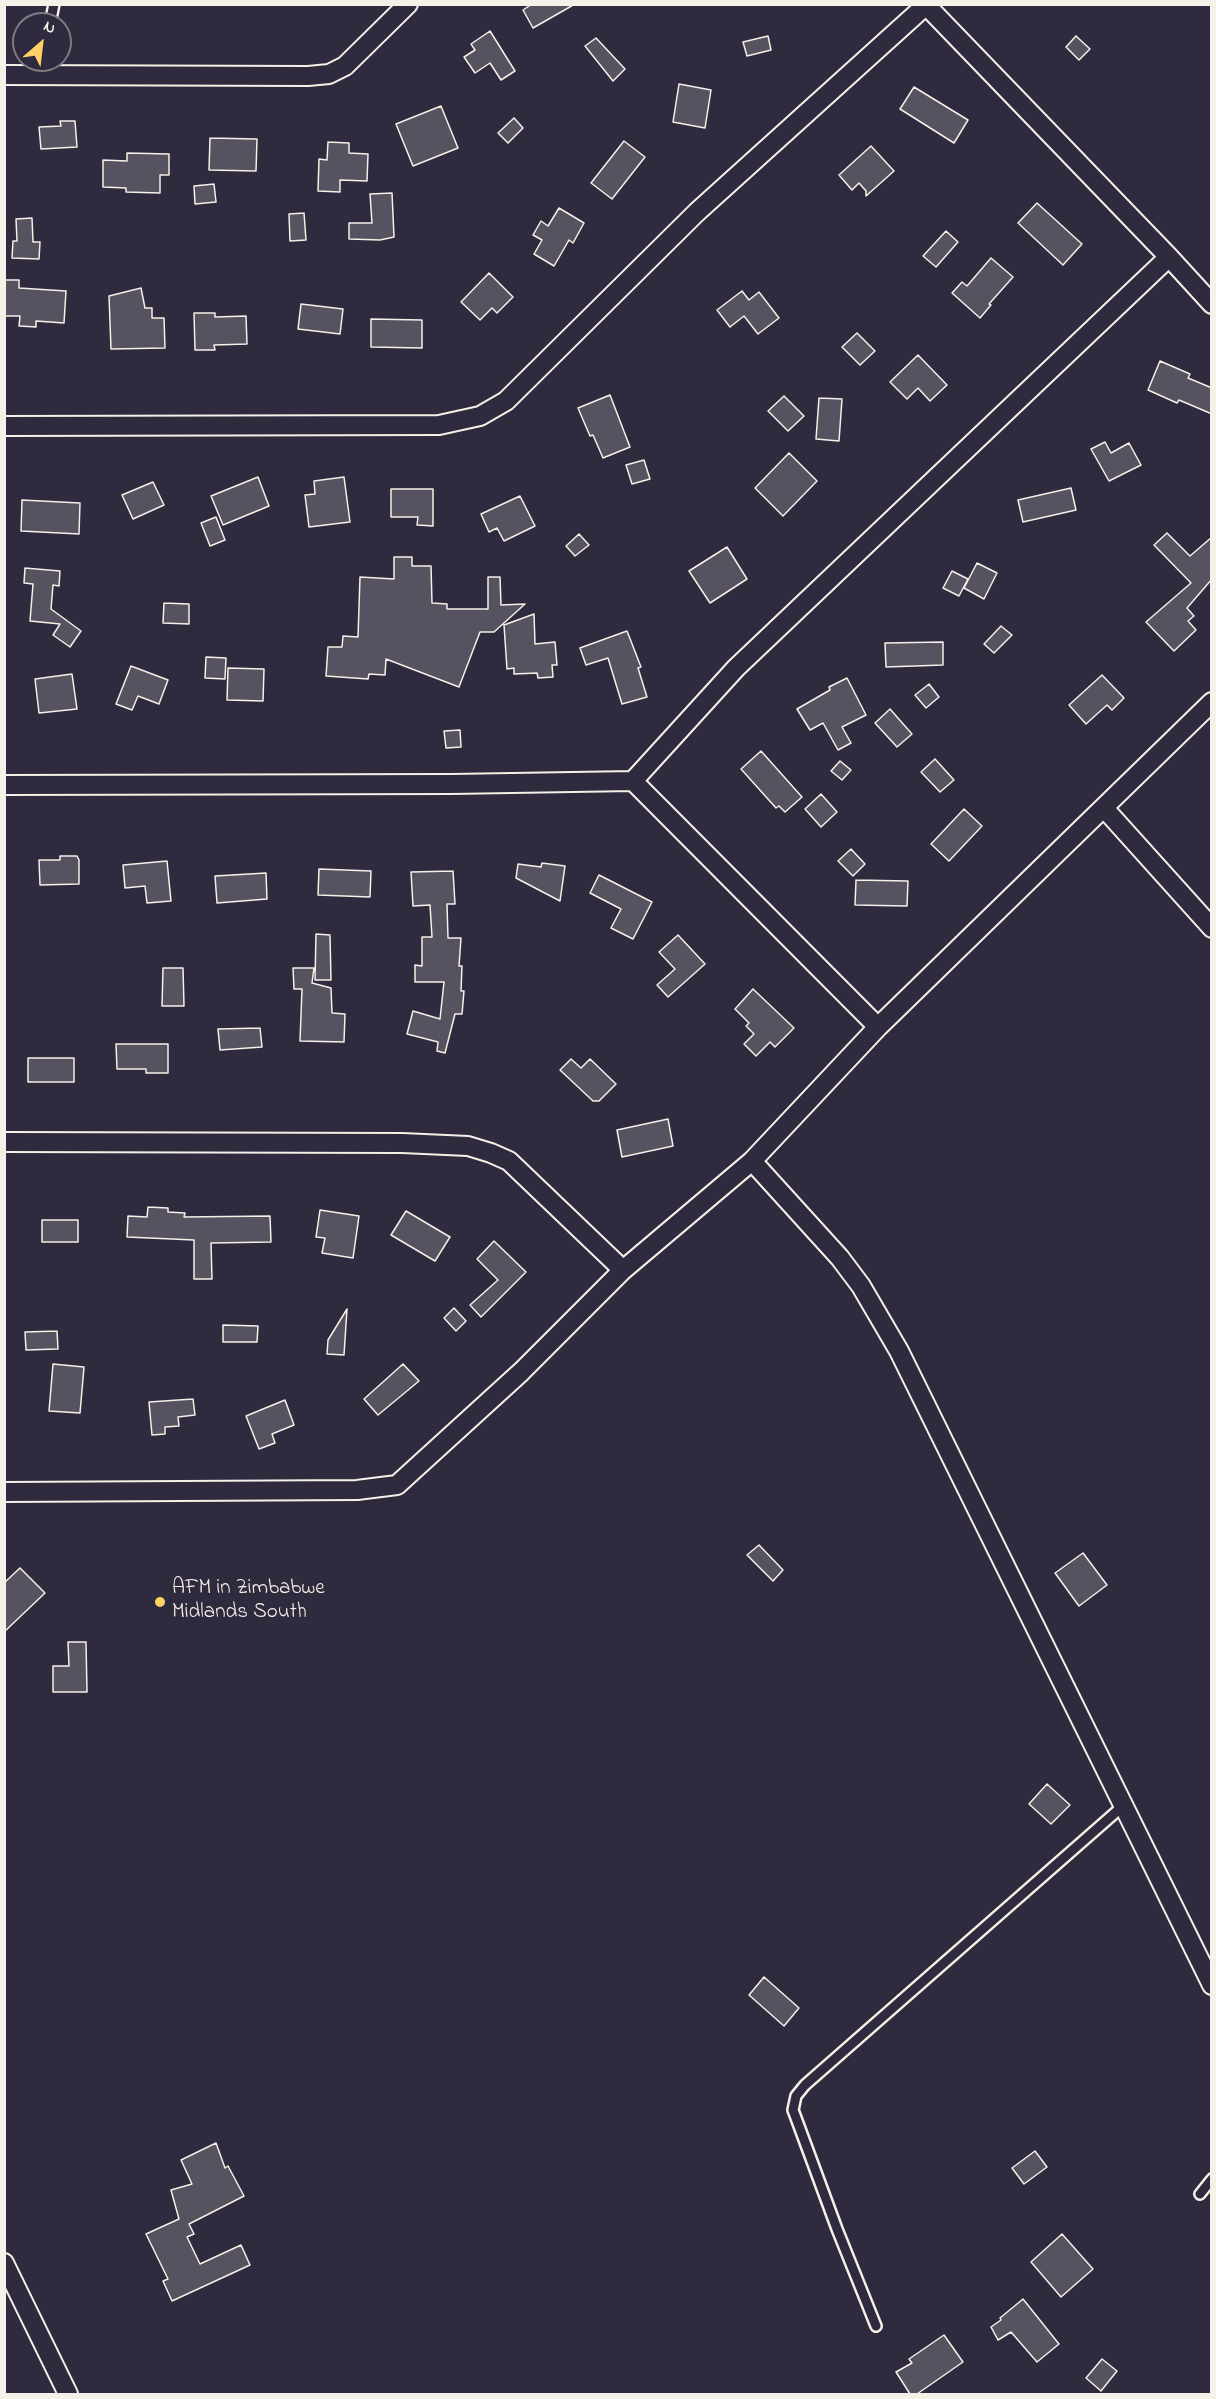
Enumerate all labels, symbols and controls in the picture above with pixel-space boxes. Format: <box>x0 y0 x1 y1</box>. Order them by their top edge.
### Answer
north arrow <box>12 12 72 72</box>
text: N <box>39 15 60 41</box>
place label: AFM in Zimbabwe Midlands South <box>172 1577 325 1627</box>
marker: AFM in Zimbabwe Midlands South <box>153 1595 167 1609</box>

